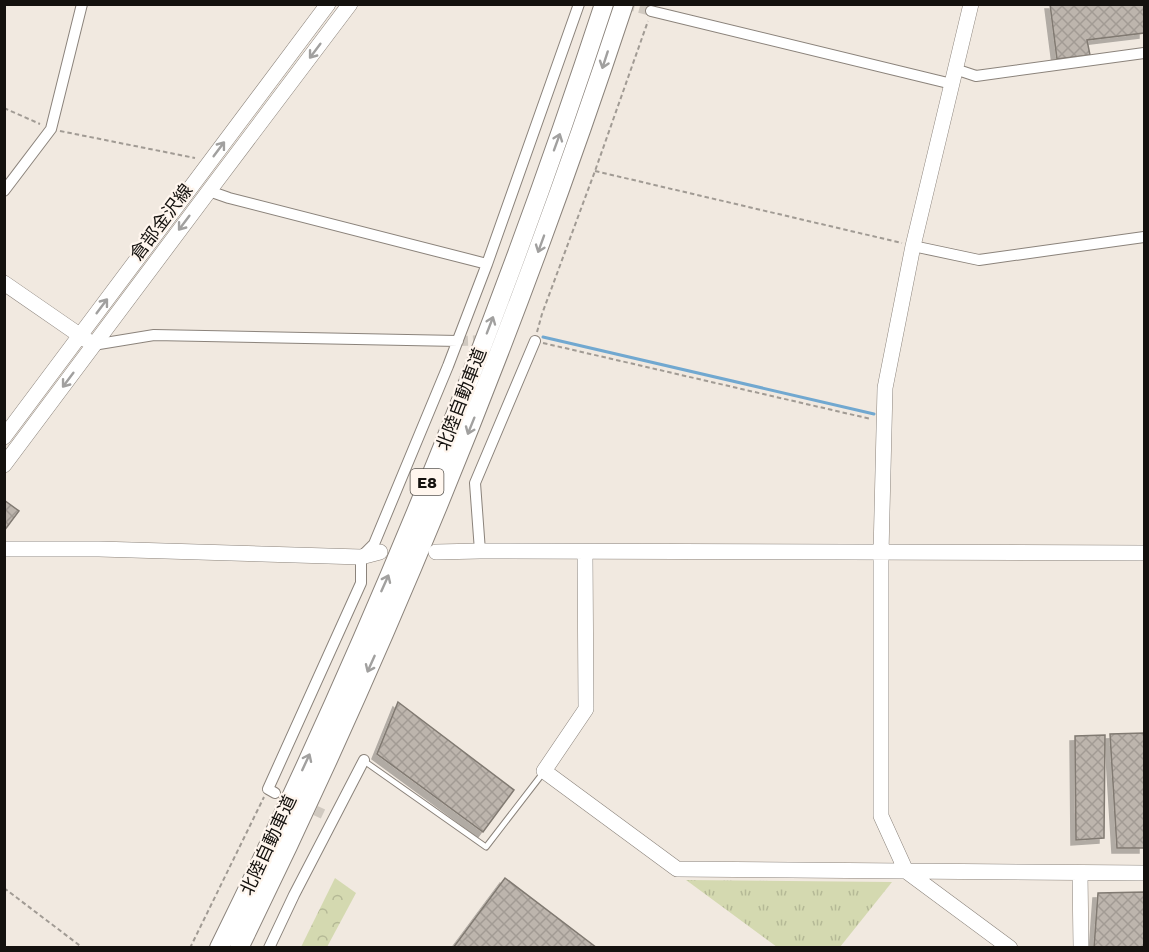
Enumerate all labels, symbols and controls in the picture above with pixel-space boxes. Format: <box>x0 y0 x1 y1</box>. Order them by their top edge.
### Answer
one-way arrow <box>309 43 322 59</box>
one-way arrow <box>599 50 610 69</box>
one-way arrow <box>553 133 564 152</box>
one-way arrow <box>212 142 225 158</box>
street label: 倉部金沢線 <box>126 180 196 264</box>
one-way arrow <box>178 215 191 231</box>
one-way arrow <box>534 234 545 253</box>
one-way arrow <box>96 298 109 314</box>
one-way arrow <box>485 316 496 334</box>
street label: 北陸自動車道 <box>432 345 490 453</box>
one-way arrow <box>62 371 74 387</box>
one-way arrow <box>465 416 476 435</box>
road number: E8 <box>410 469 444 495</box>
one-way arrow <box>380 575 392 593</box>
one-way arrow <box>365 654 376 672</box>
one-way arrow <box>301 753 313 771</box>
street label: 北陸自動車道 <box>236 792 300 898</box>

